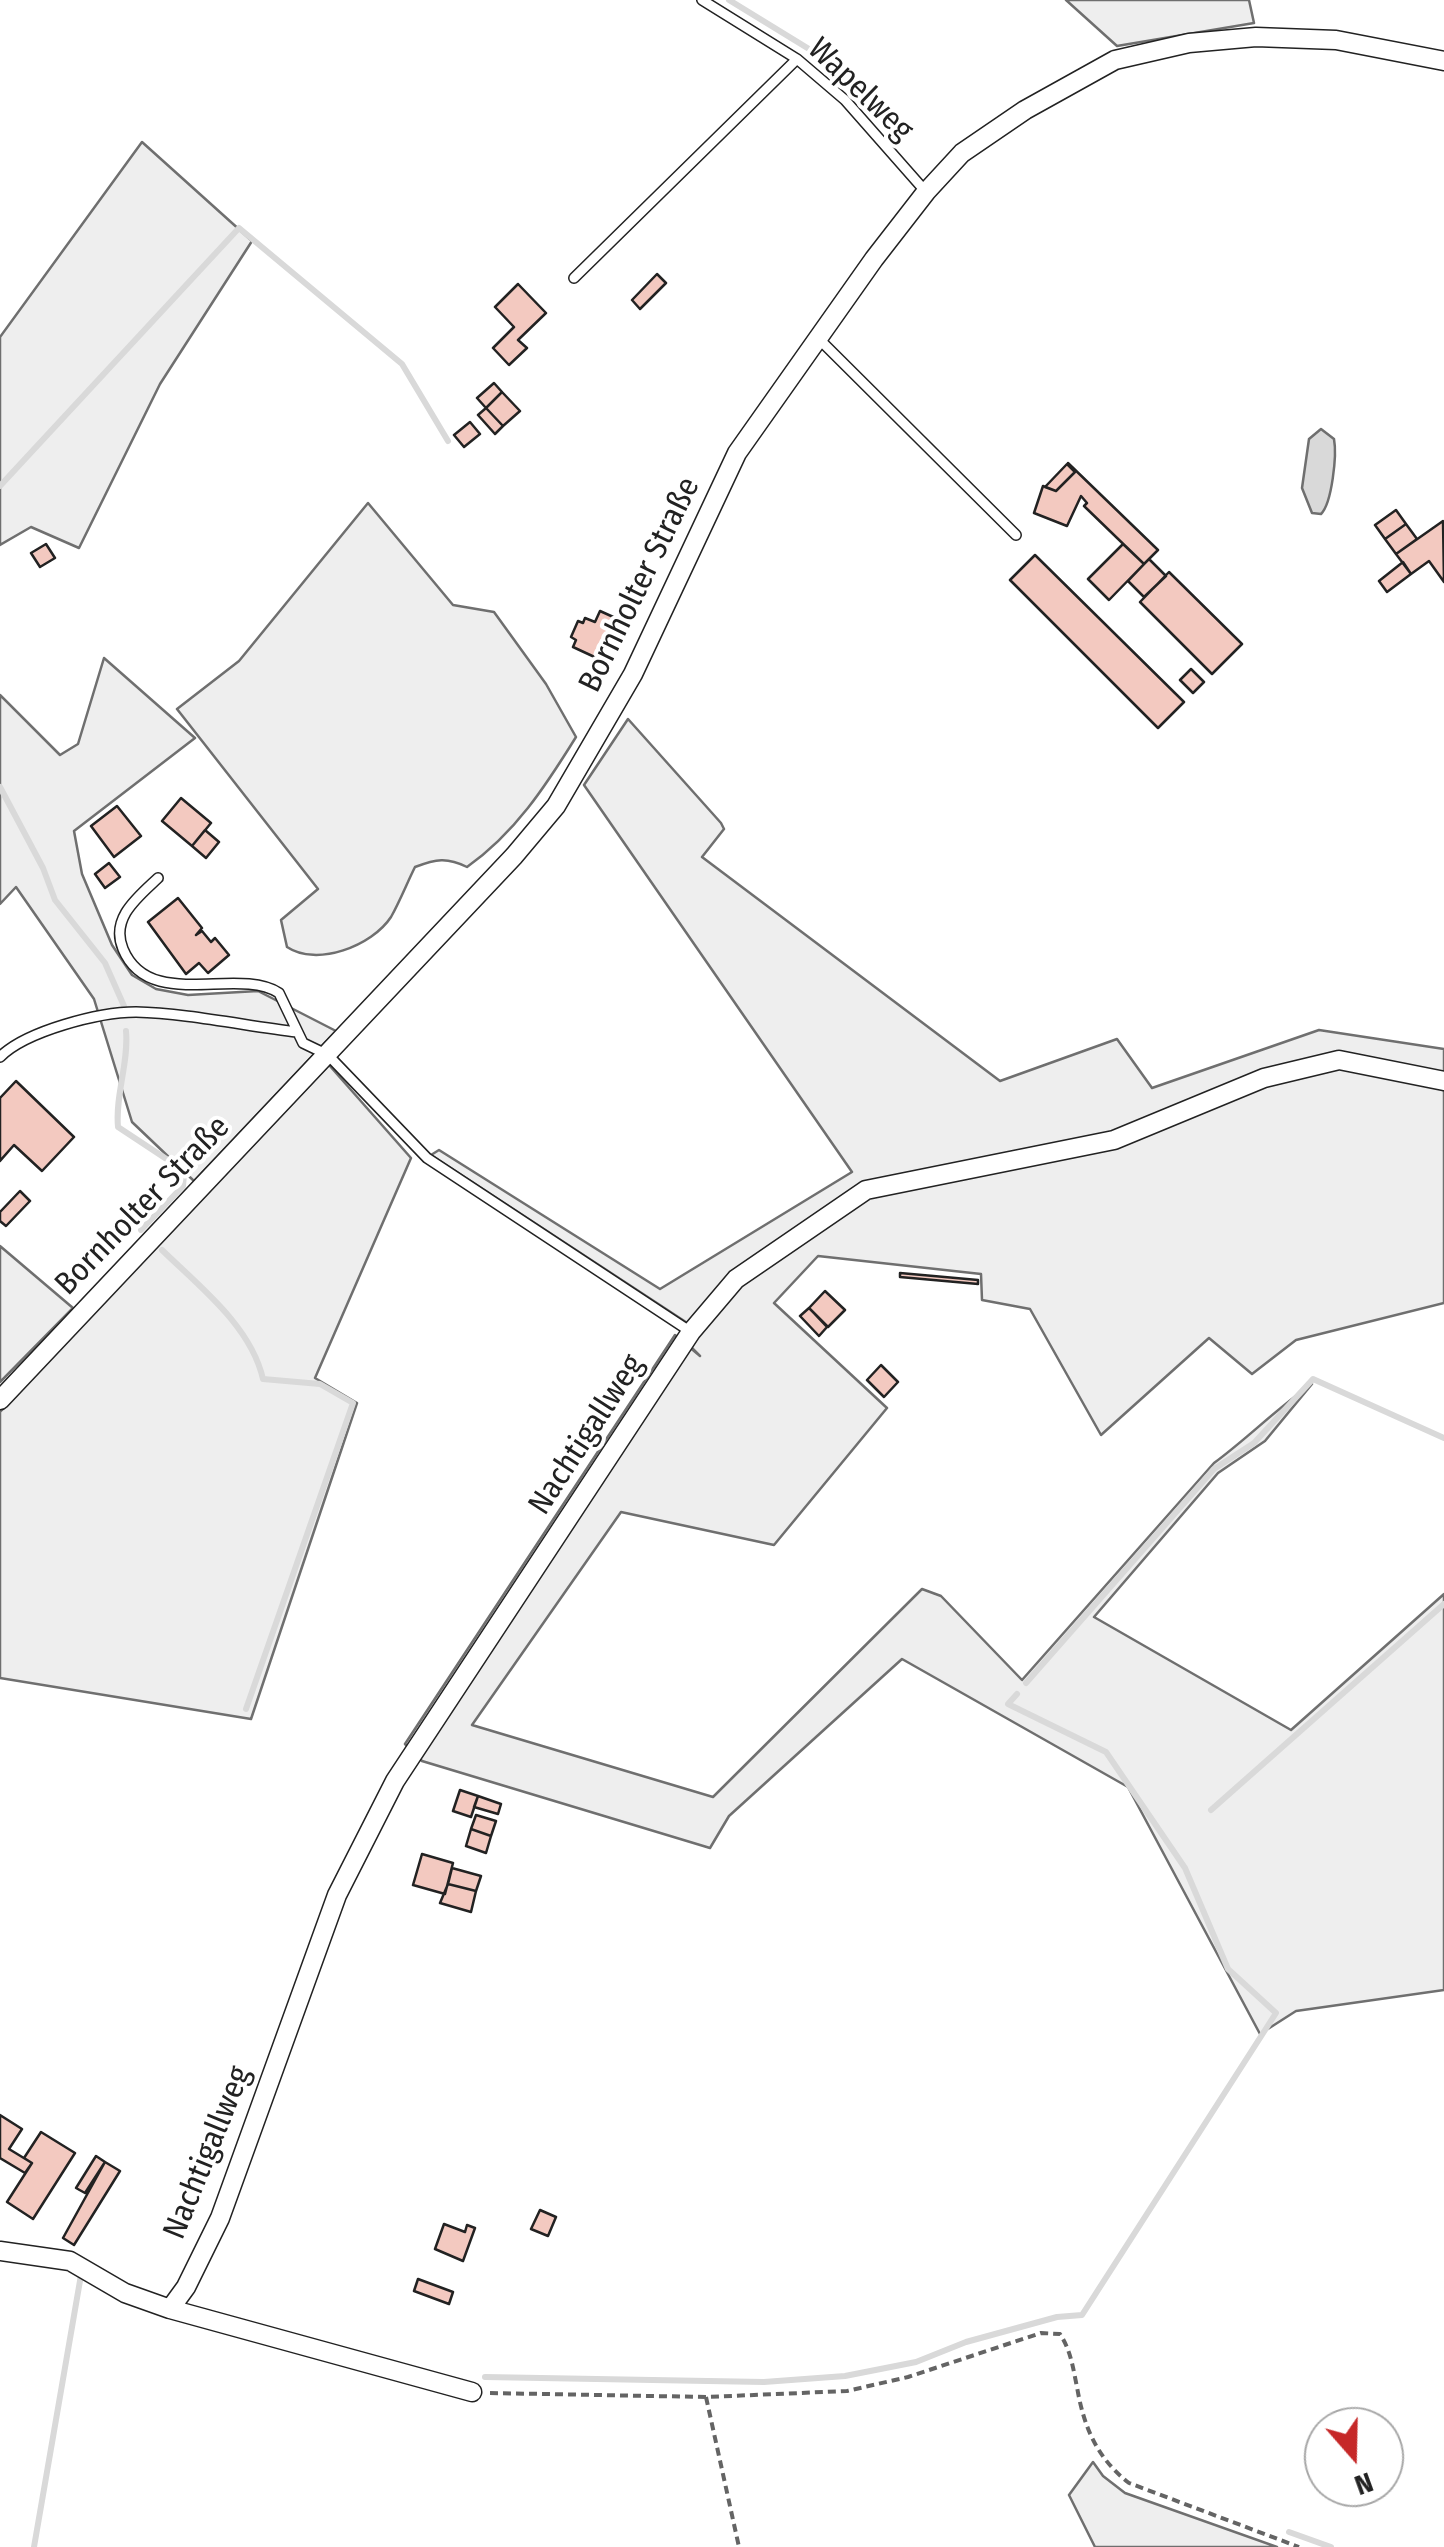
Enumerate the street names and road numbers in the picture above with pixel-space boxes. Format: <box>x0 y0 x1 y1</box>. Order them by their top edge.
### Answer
street label: Wapelweg <box>799 30 921 150</box>
street label: Bornholter Straße <box>571 471 709 699</box>
street label: Bornholter Straße <box>48 1108 238 1304</box>
street label: Nachtigallweg <box>521 1348 653 1522</box>
street label: Nachtigallweg <box>156 2061 260 2245</box>

